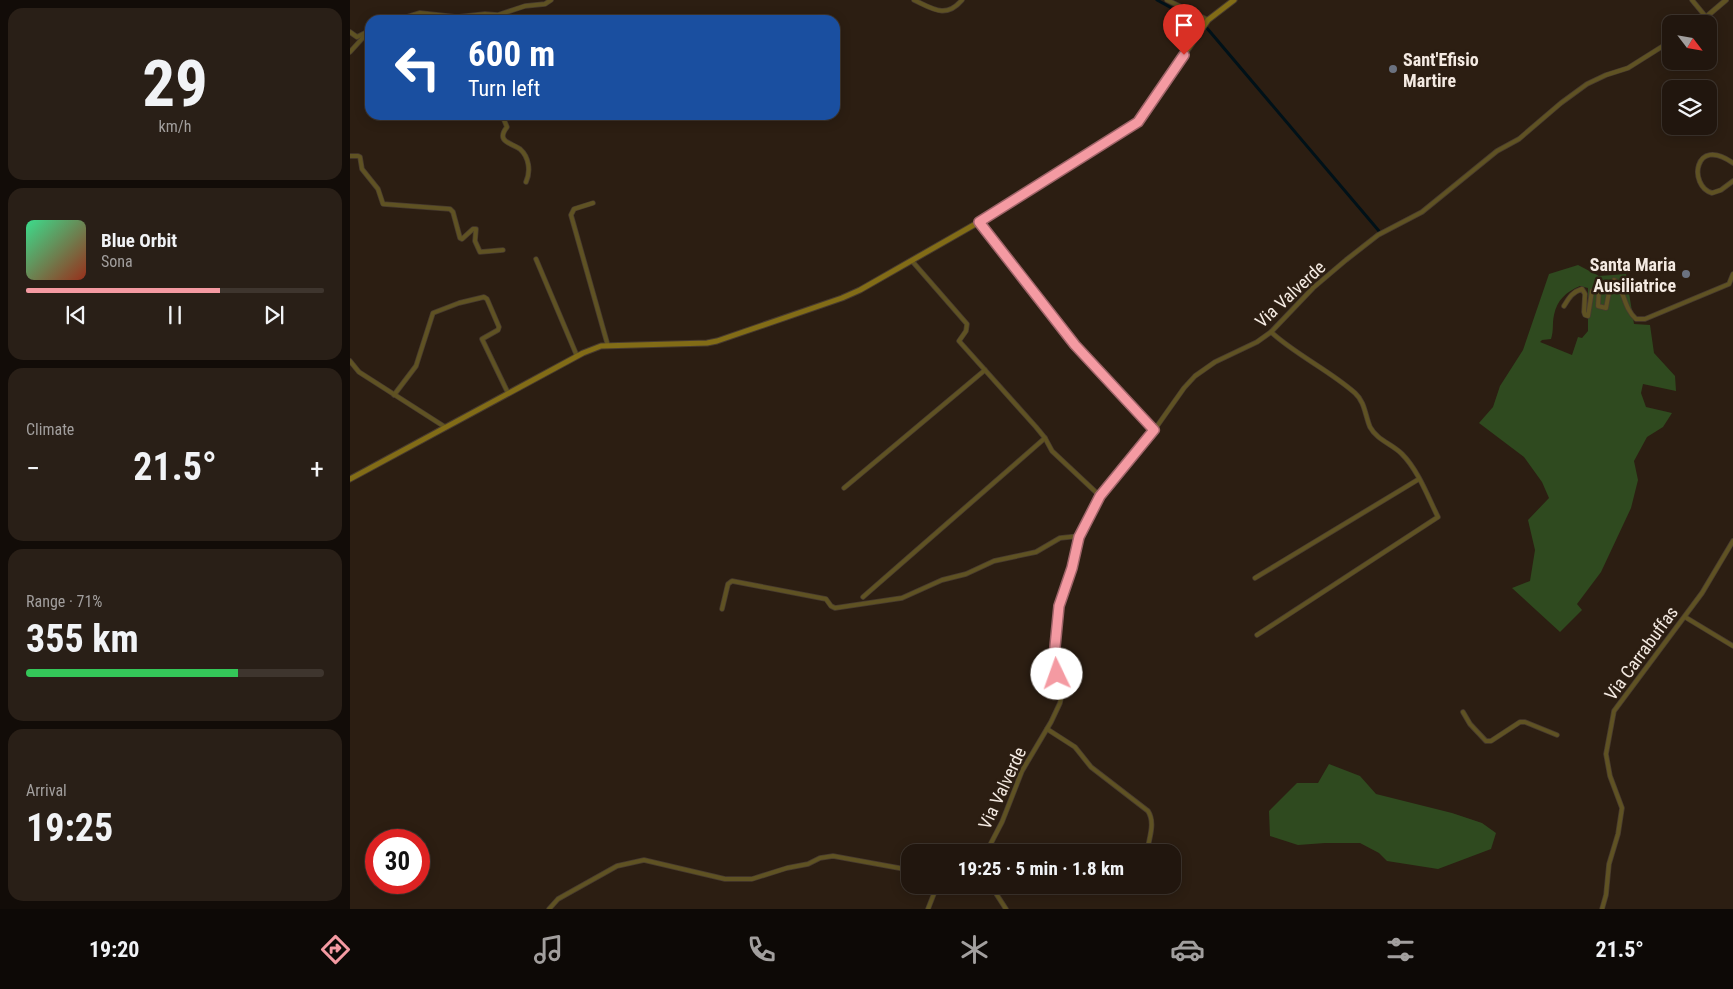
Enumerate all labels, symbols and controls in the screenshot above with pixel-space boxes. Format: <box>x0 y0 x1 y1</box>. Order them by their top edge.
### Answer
pin <box>1163 4 1205 55</box>
icon: arrive <box>1170 11 1198 39</box>
north arrow <box>1662 15 1718 70</box>
map controls <box>1662 15 1717 135</box>
text: 600 m <box>468 34 555 75</box>
icon: left <box>385 35 450 100</box>
text: 29 <box>142 46 208 122</box>
place label: Sant'Efisio Martire <box>1403 49 1479 91</box>
marker: Sant'Efisio Martire <box>1387 63 1399 75</box>
text: Turn left <box>468 76 540 101</box>
button: layers <box>1662 80 1717 135</box>
text: km/h <box>159 117 191 136</box>
text: Blue Orbit <box>101 229 177 252</box>
text: Sona <box>101 252 133 271</box>
place label: Santa Maria Ausiliatrice <box>1590 254 1676 296</box>
street label: Via Valverde <box>1251 256 1329 332</box>
marker: Santa Maria Ausiliatrice <box>1680 268 1692 280</box>
icon: previous <box>62 301 90 329</box>
icon: pause <box>161 301 189 329</box>
icon: next <box>260 301 288 329</box>
text: Climate <box>26 420 74 439</box>
text: 21.5° <box>133 445 217 489</box>
text: − <box>26 452 40 485</box>
text: + <box>310 452 324 485</box>
text: Range · 71% <box>26 592 102 611</box>
street label: Via Carrabuffas <box>1600 602 1682 704</box>
text: 355 km <box>26 617 139 661</box>
position arrow <box>1030 647 1082 699</box>
street label: Via Valverde <box>974 744 1030 832</box>
text: Arrival <box>26 781 67 800</box>
text: 19:25 <box>26 806 113 850</box>
speed limit sign: 30 <box>365 829 430 894</box>
text: 19:25 · 5 min · 1.8 km <box>958 857 1124 880</box>
icon: directions <box>318 932 353 967</box>
icon: music <box>531 932 566 967</box>
icon: phone <box>744 932 779 967</box>
icon: climate <box>957 932 992 967</box>
icon: car <box>1170 932 1205 967</box>
icon: filters <box>1383 932 1418 967</box>
text: 19:20 <box>89 937 140 962</box>
text: 21.5° <box>1596 937 1644 962</box>

